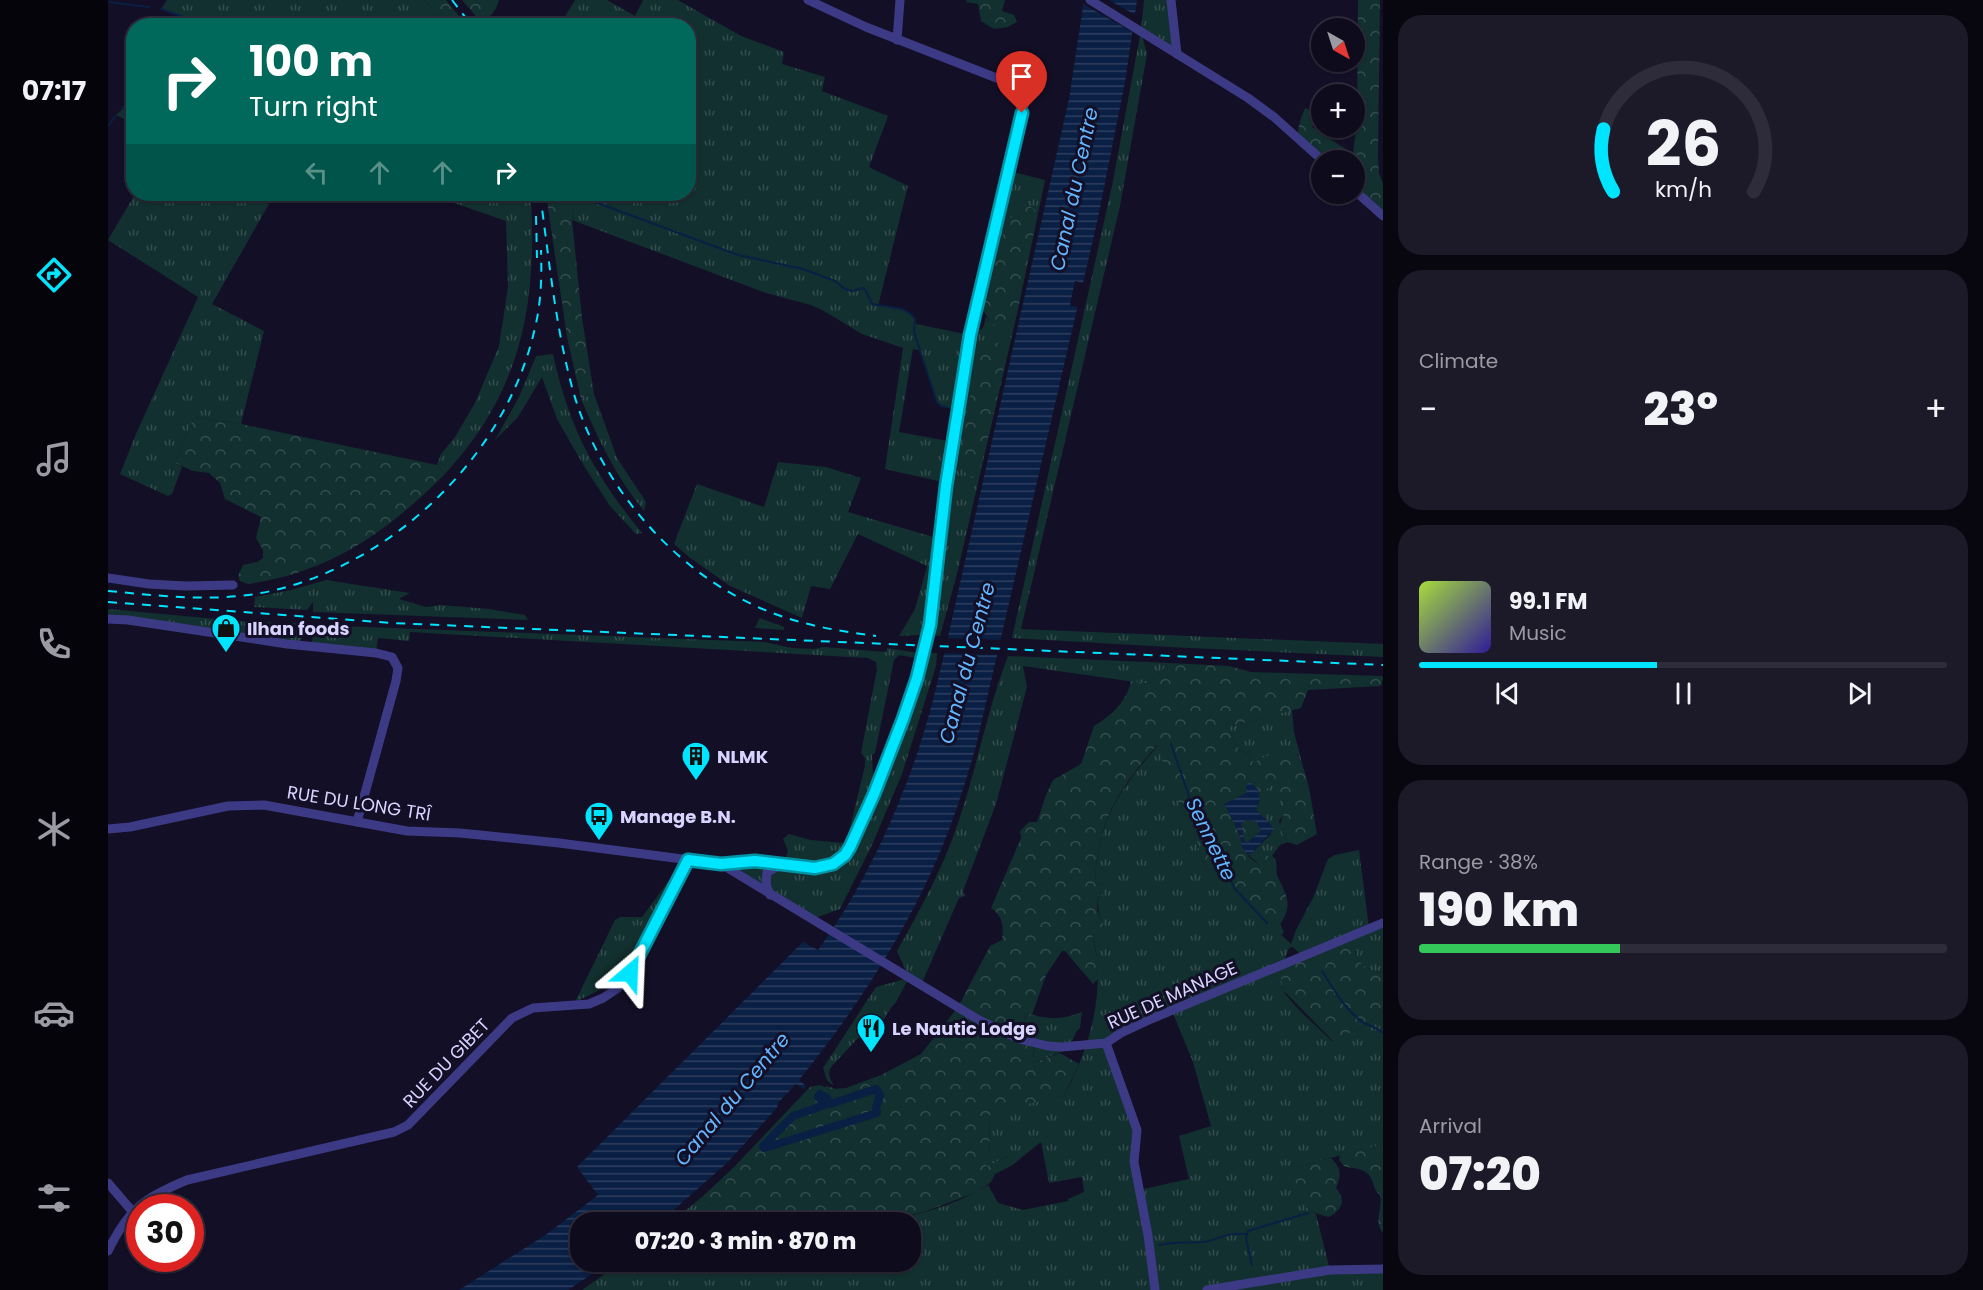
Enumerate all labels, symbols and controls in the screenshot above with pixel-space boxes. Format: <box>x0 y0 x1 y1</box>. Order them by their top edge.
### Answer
north arrow <box>1311 18 1365 72</box>
map controls <box>1311 18 1365 204</box>
text: 100 m <box>249 32 373 91</box>
icon: right <box>150 42 228 120</box>
pin <box>996 51 1047 113</box>
icon: arrive <box>1005 60 1038 93</box>
text: 07:17 <box>22 72 86 109</box>
button: + <box>1311 84 1365 138</box>
text: Turn right <box>249 88 378 125</box>
text: 26 <box>1645 100 1721 188</box>
water label: Canal du Centre <box>1043 105 1105 273</box>
button: − <box>1311 150 1365 204</box>
icon: left <box>300 156 333 189</box>
icon: ahead <box>363 156 396 189</box>
icon: ahead <box>426 156 459 189</box>
icon: right <box>489 156 522 189</box>
text: km/h <box>1654 174 1712 205</box>
icon: directions <box>33 254 75 296</box>
text: Climate <box>1419 347 1498 375</box>
text: 23° <box>1643 378 1718 441</box>
text: − <box>1419 386 1437 433</box>
text: + <box>1924 386 1947 433</box>
icon: music <box>33 438 75 480</box>
water label: Canal du Centre <box>932 579 1002 747</box>
text: 99.1 FM <box>1509 586 1587 617</box>
shop icon: Ilhan foods <box>210 612 242 654</box>
place label: Ilhan foods <box>247 616 350 641</box>
text: Music <box>1509 619 1567 647</box>
icon: phone <box>33 623 75 665</box>
icon: previous <box>1491 677 1524 710</box>
icon: pause <box>1667 677 1700 710</box>
icon: next <box>1843 677 1876 710</box>
building icon: NLMK <box>680 740 712 782</box>
place label: NLMK <box>717 744 769 769</box>
street label: RUE DU LONG TRÎ <box>285 779 433 827</box>
water label: Sennette <box>1179 793 1243 885</box>
bus stop icon: Manage B.N. <box>583 800 615 842</box>
place label: Manage B.N. <box>620 804 736 829</box>
icon: climate <box>33 808 75 850</box>
text: Range · 38% <box>1419 848 1538 876</box>
text: 190 km <box>1419 879 1579 942</box>
position arrow <box>598 941 662 1005</box>
street label: RUE DE MANAGE <box>1103 955 1241 1035</box>
icon: car <box>33 992 75 1034</box>
restaurant icon: Le Nautic Lodge <box>855 1012 887 1054</box>
street label: RUE DU GIBET <box>397 1013 495 1113</box>
place label: Le Nautic Lodge <box>892 1016 1036 1041</box>
water label: Canal du Centre <box>668 1026 796 1172</box>
text: Arrival <box>1419 1112 1482 1140</box>
text: 07:20 <box>1419 1143 1541 1206</box>
icon: filters <box>33 1177 75 1219</box>
speed limit sign: 30 <box>126 1194 204 1272</box>
text: 07:20 · 3 min · 870 m <box>635 1226 856 1257</box>

